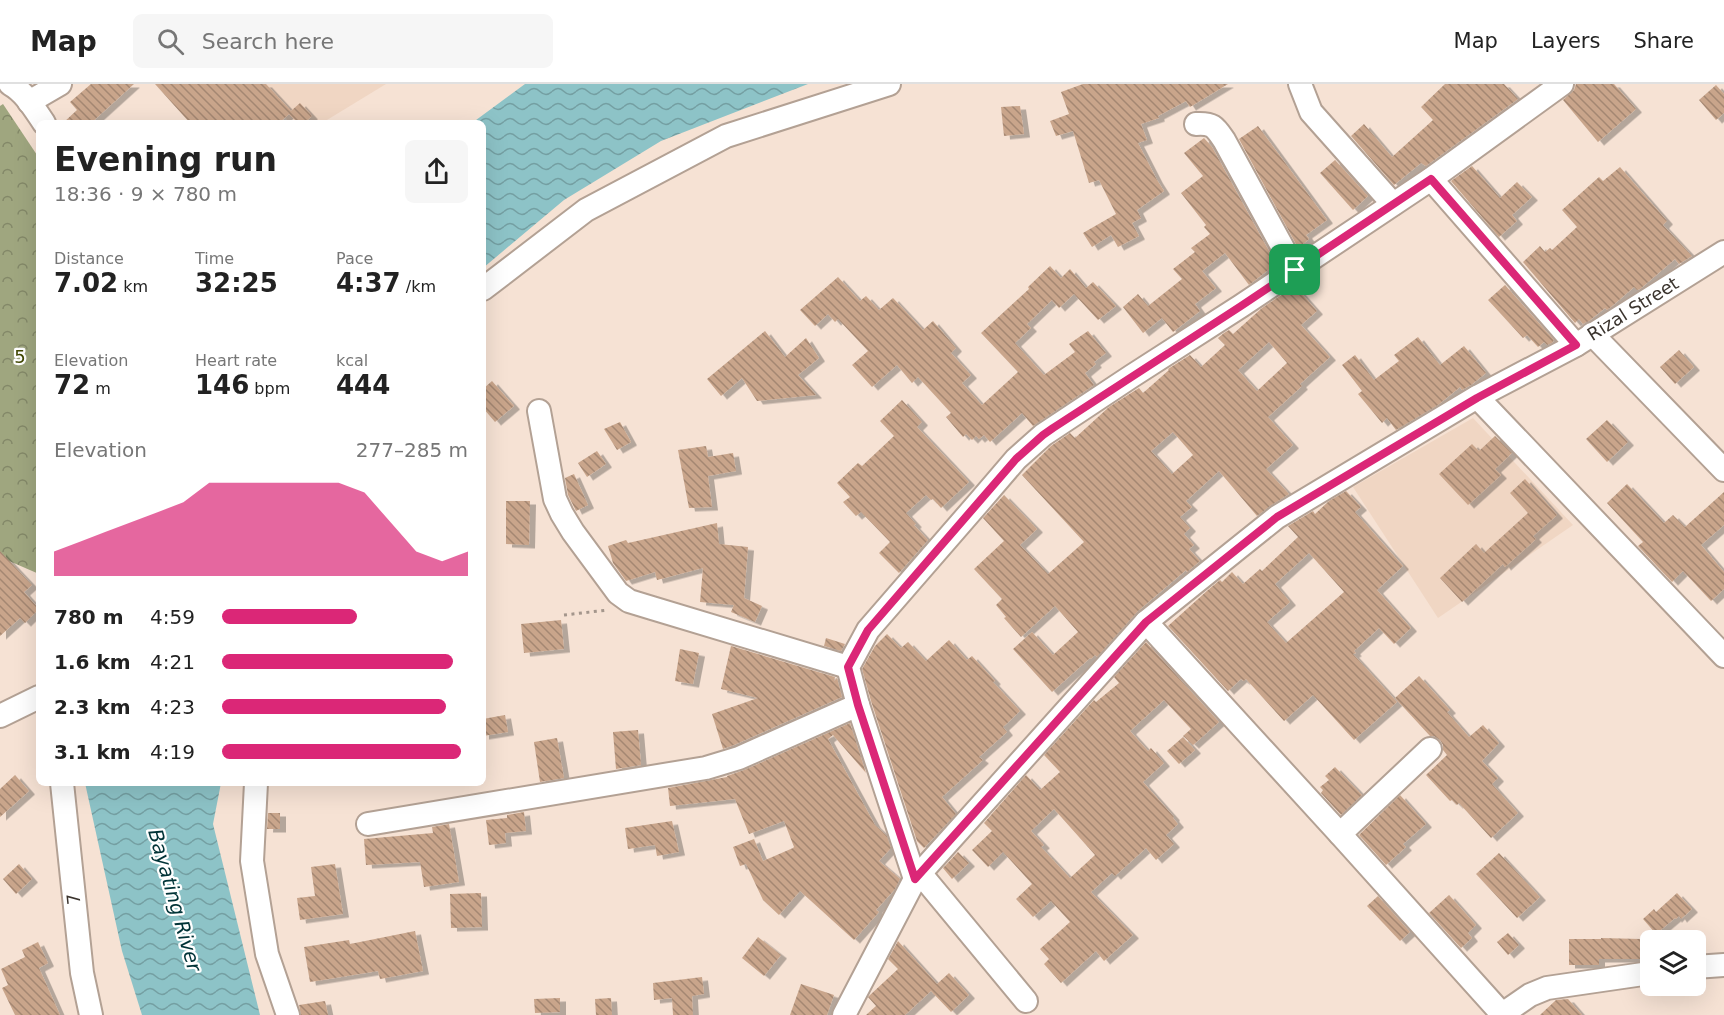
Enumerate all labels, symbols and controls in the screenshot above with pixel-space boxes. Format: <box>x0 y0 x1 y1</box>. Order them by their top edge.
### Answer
search box <box>133 14 553 68</box>
text: Map <box>30 25 97 58</box>
icon: search <box>154 25 187 58</box>
text: Search here <box>202 29 334 54</box>
text: Map <box>1454 29 1498 53</box>
text: Layers <box>1531 29 1600 53</box>
text: Share <box>1633 29 1694 53</box>
text: Evening run <box>54 140 277 179</box>
button: share <box>405 140 468 203</box>
text: 18:36 · 9 × 780 m <box>54 182 237 206</box>
pin <box>1269 244 1320 295</box>
text: Distance <box>54 249 124 268</box>
text: Time <box>195 249 234 268</box>
text: Pace <box>336 249 373 268</box>
icon: arrive <box>1278 253 1311 286</box>
text: 7.02 <box>54 268 118 298</box>
text: 32:25 <box>195 268 278 298</box>
text: 4:37 <box>336 268 401 298</box>
street label: Rizal Street <box>1583 272 1682 345</box>
text: km <box>118 277 148 296</box>
text: /km <box>401 277 436 296</box>
park label: 5 <box>14 346 26 367</box>
text: Elevation <box>54 351 128 370</box>
text: Heart rate <box>195 351 277 370</box>
text: kcal <box>336 351 368 370</box>
text: 72 <box>54 370 90 400</box>
text: 146 <box>195 370 249 400</box>
text: 444 <box>336 370 390 400</box>
text: m <box>90 379 111 398</box>
text: bpm <box>249 379 290 398</box>
text: Elevation <box>54 438 147 462</box>
text: 277–285 m <box>356 438 468 462</box>
text: 780 m <box>54 605 124 629</box>
text: 4:59 <box>150 605 195 629</box>
text: 1.6 km <box>54 650 131 674</box>
text: 4:21 <box>150 650 195 674</box>
text: 2.3 km <box>54 695 131 719</box>
text: 4:23 <box>150 695 195 719</box>
text: 3.1 km <box>54 740 131 764</box>
text: 4:19 <box>150 740 195 764</box>
water label: Bayating River <box>143 826 207 976</box>
street label: 7 <box>62 892 85 906</box>
map controls <box>1640 930 1706 996</box>
button: layers <box>1640 930 1706 996</box>

